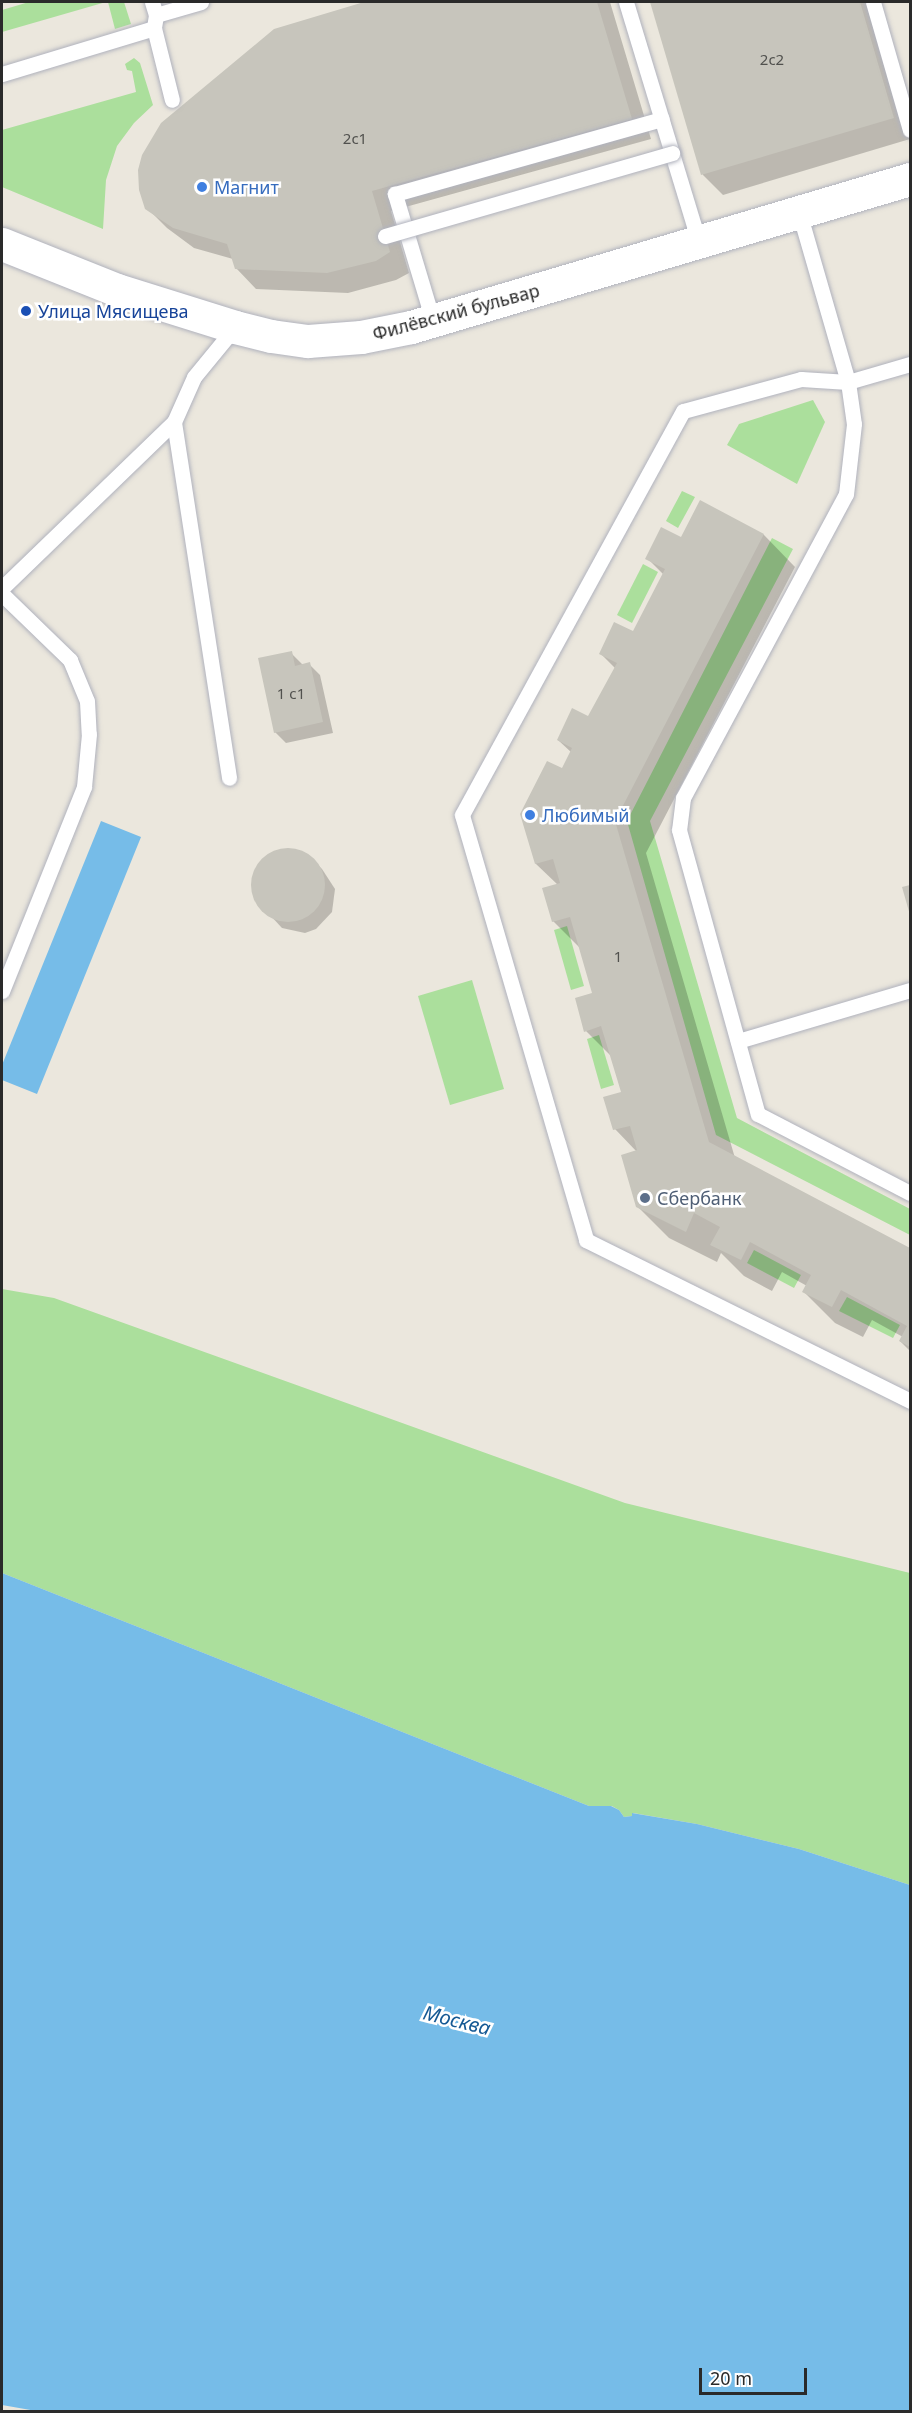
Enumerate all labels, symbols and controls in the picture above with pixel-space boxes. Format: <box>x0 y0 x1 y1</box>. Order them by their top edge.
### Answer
house number: 2c2 <box>760 51 784 69</box>
house number: 2c1 <box>343 130 367 148</box>
place label: Магнит <box>214 176 279 198</box>
marker: Магнит <box>195 180 209 194</box>
street label: Филёвский бульвар <box>370 279 542 345</box>
place label: Улица Мясищева <box>38 300 189 322</box>
marker: Улица Мясищева <box>19 304 33 318</box>
house number: 1 с1 <box>277 685 305 703</box>
place label: Любимый <box>542 804 630 826</box>
marker: Любимый <box>523 808 537 822</box>
house number: 1 <box>614 948 622 966</box>
place label: Сбербанк <box>657 1187 741 1209</box>
marker: Сбербанк <box>638 1191 652 1205</box>
water label: Москва <box>421 2000 493 2040</box>
scale bar <box>702 2356 810 2394</box>
text: 20 m <box>710 2366 752 2390</box>

